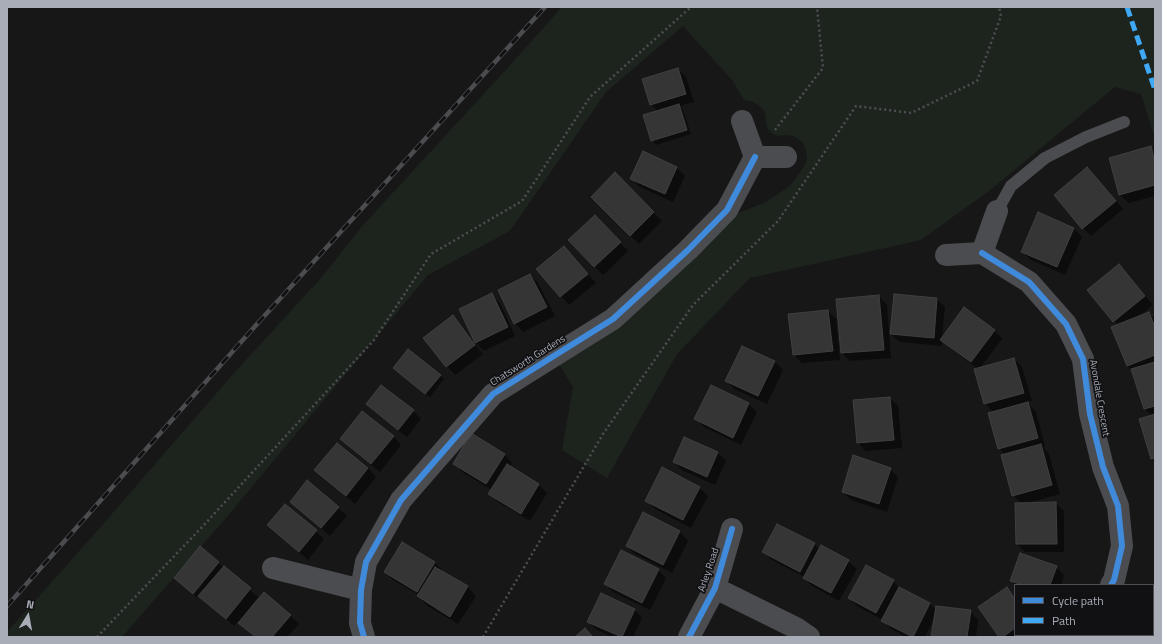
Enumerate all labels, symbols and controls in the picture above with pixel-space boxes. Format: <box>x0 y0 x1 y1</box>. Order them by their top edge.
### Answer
street label: Chatsworth Gardens <box>488 333 568 389</box>
street label: Avondale Crescent <box>1086 359 1112 437</box>
street label: Arley Road <box>696 547 722 593</box>
legend <box>1014 584 1154 636</box>
text: Cycle path <box>1052 591 1104 610</box>
north arrow <box>8 596 48 636</box>
text: N <box>25 596 36 613</box>
text: Path <box>1052 611 1076 630</box>

